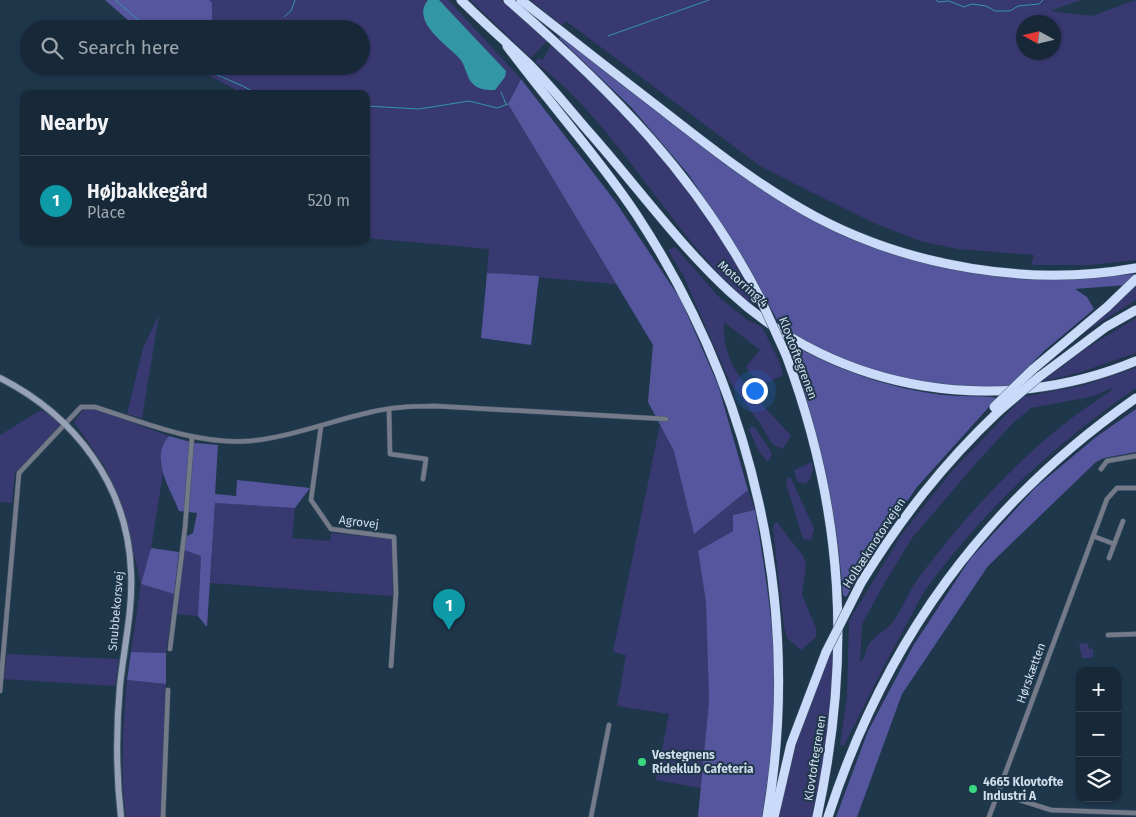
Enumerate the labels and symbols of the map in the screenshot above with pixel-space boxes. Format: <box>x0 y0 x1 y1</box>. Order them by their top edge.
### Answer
north arrow <box>1016 15 1061 60</box>
street label: Motorring 4 <box>715 258 772 311</box>
street label: Klovtoftegrenen <box>776 315 820 401</box>
your location <box>742 378 768 404</box>
street label: Holbækmotorvejen <box>840 495 908 591</box>
street label: Agrovej <box>338 513 380 531</box>
street label: Snubbekorsvej <box>106 571 126 651</box>
pin: 1 <box>433 589 465 630</box>
street label: Hørskætten <box>1014 641 1048 705</box>
street label: Klovtoftegrenen <box>801 714 829 802</box>
place label: Vestegnens Rideklub Cafeteria <box>651 748 754 776</box>
marker: Vestegnens Rideklub Cafeteria <box>636 756 648 768</box>
place label: 4665 Klovtofte Industri A <box>983 775 1064 803</box>
marker: 4665 Klovtofte Industri A <box>967 783 979 795</box>

